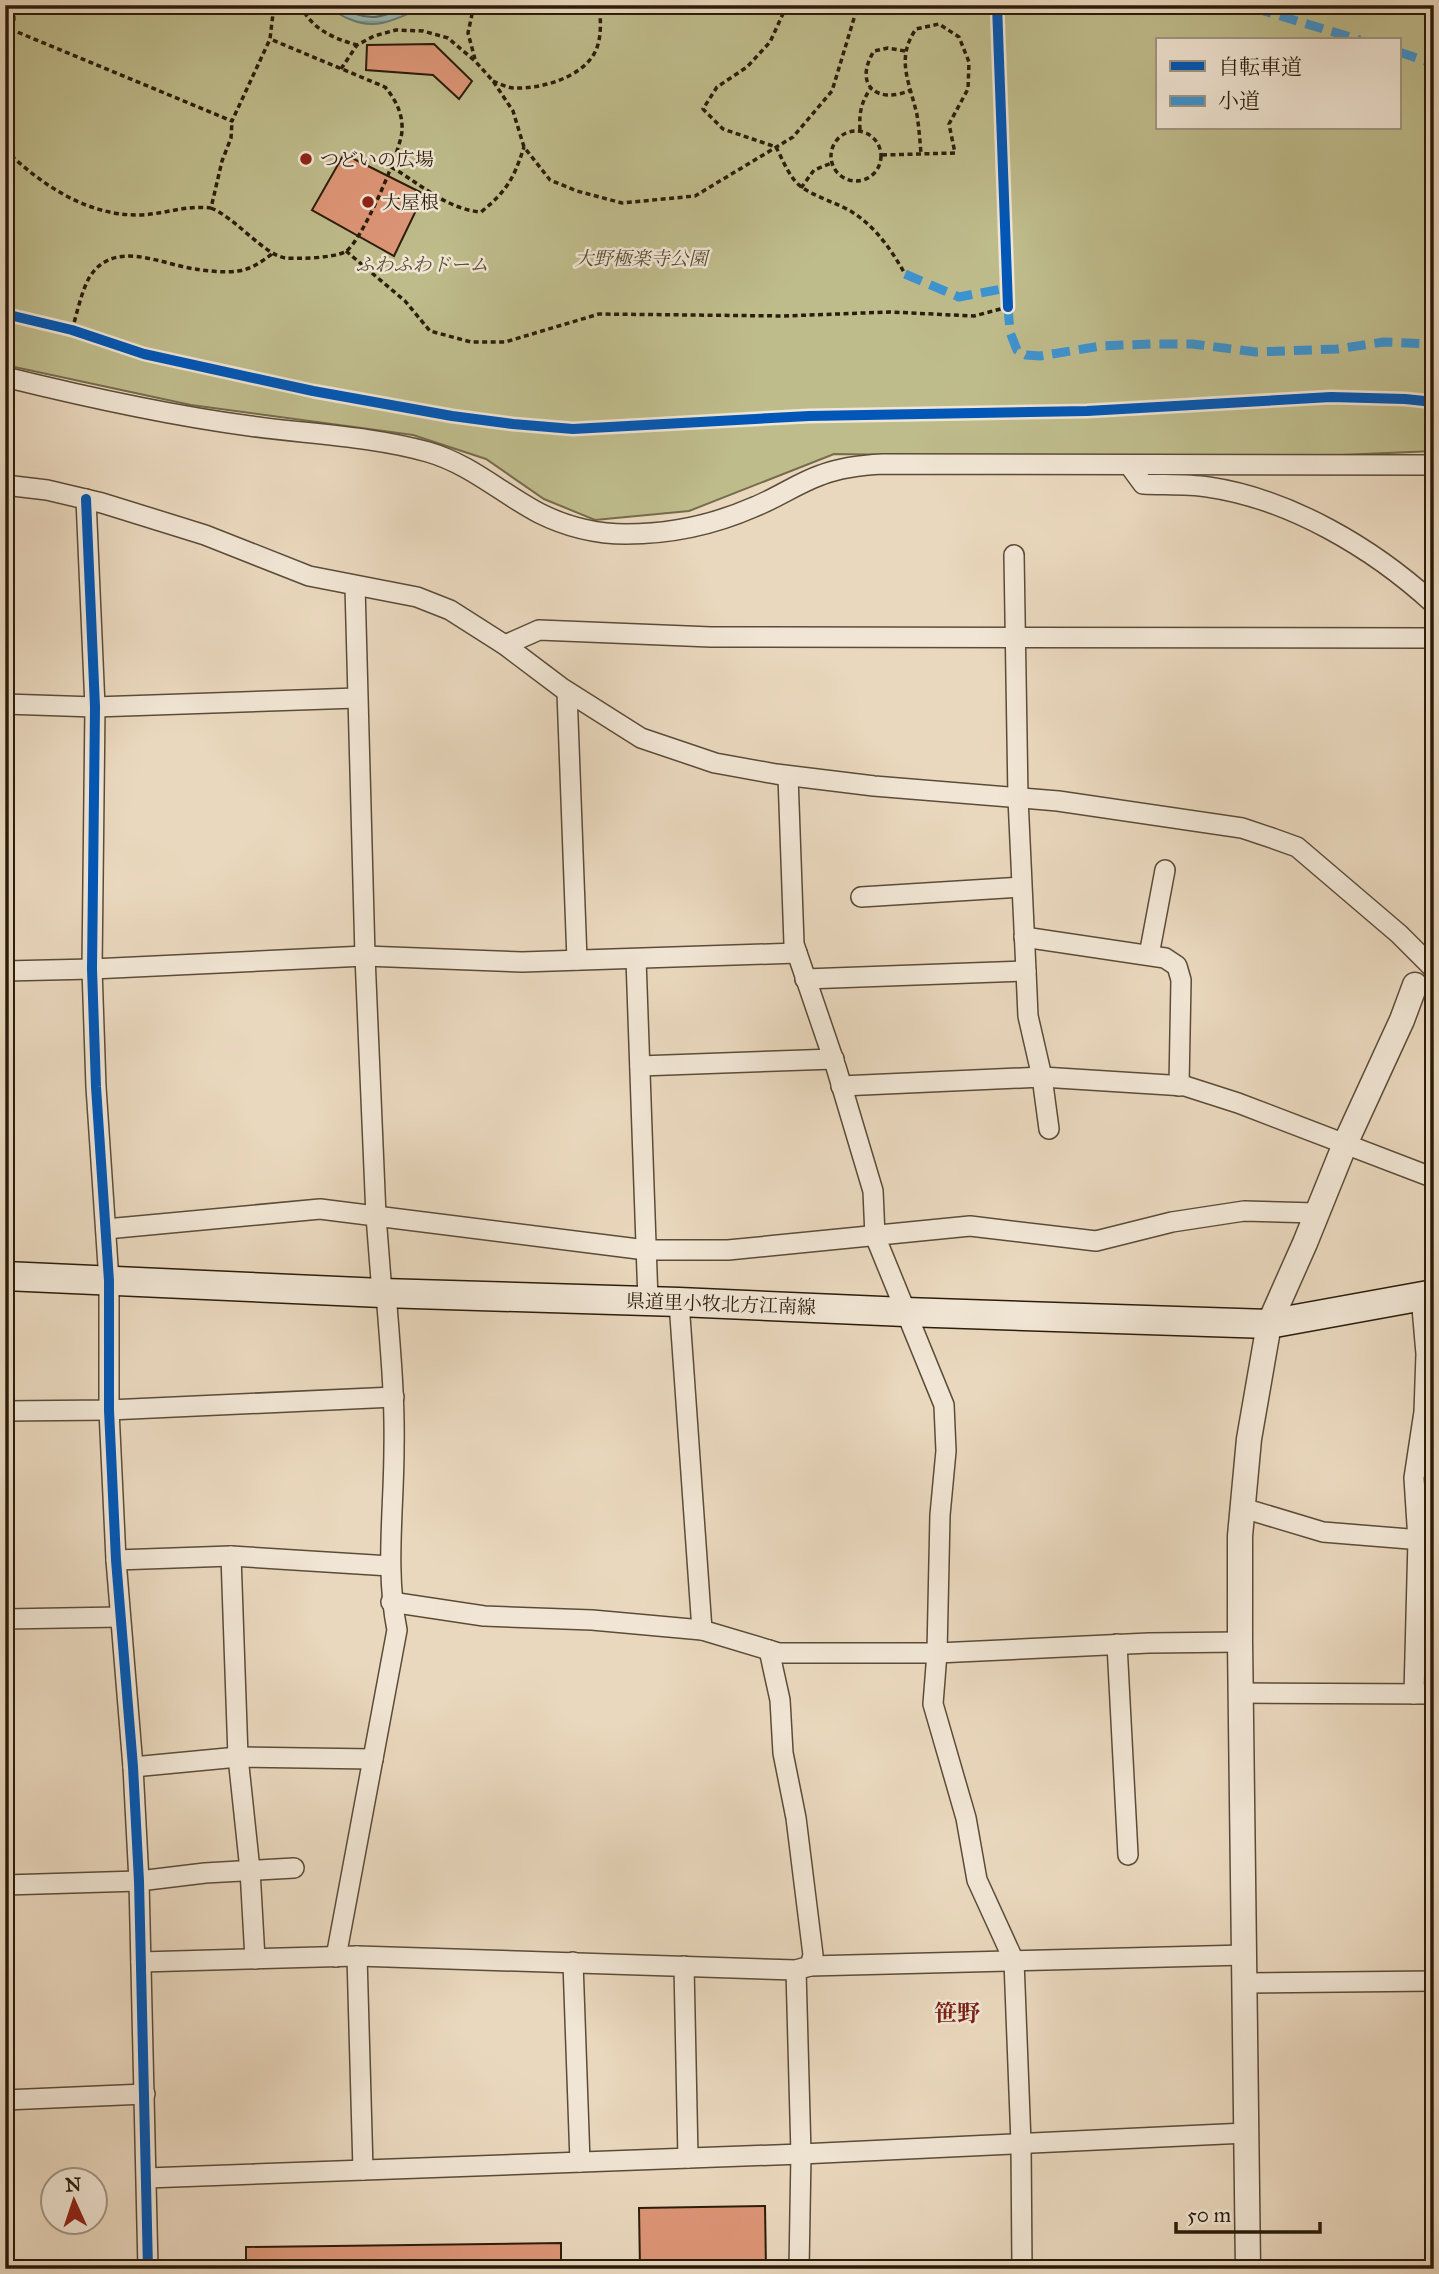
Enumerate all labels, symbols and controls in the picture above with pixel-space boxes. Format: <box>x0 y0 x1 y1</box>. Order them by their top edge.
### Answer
legend <box>1156 38 1400 130</box>
text: 自転車道 <box>1218 54 1302 80</box>
text: 小道 <box>1218 88 1260 114</box>
place label: つどいの広場 <box>320 148 434 171</box>
marker: つどいの広場 <box>298 151 314 167</box>
place label: 大屋根 <box>382 191 439 214</box>
marker: 大屋根 <box>360 194 376 210</box>
park label: 大野極楽寺公園 <box>574 247 710 270</box>
park label: ふわふわドーム <box>355 253 489 276</box>
street label: 県道里小牧北方江南線 <box>626 1289 816 1319</box>
district label: 笹野 <box>934 1999 981 2027</box>
north arrow <box>38 2166 108 2236</box>
text: N <box>64 2173 82 2196</box>
scale bar <box>1176 2190 1320 2234</box>
text: 50 m <box>1187 2202 1232 2228</box>

